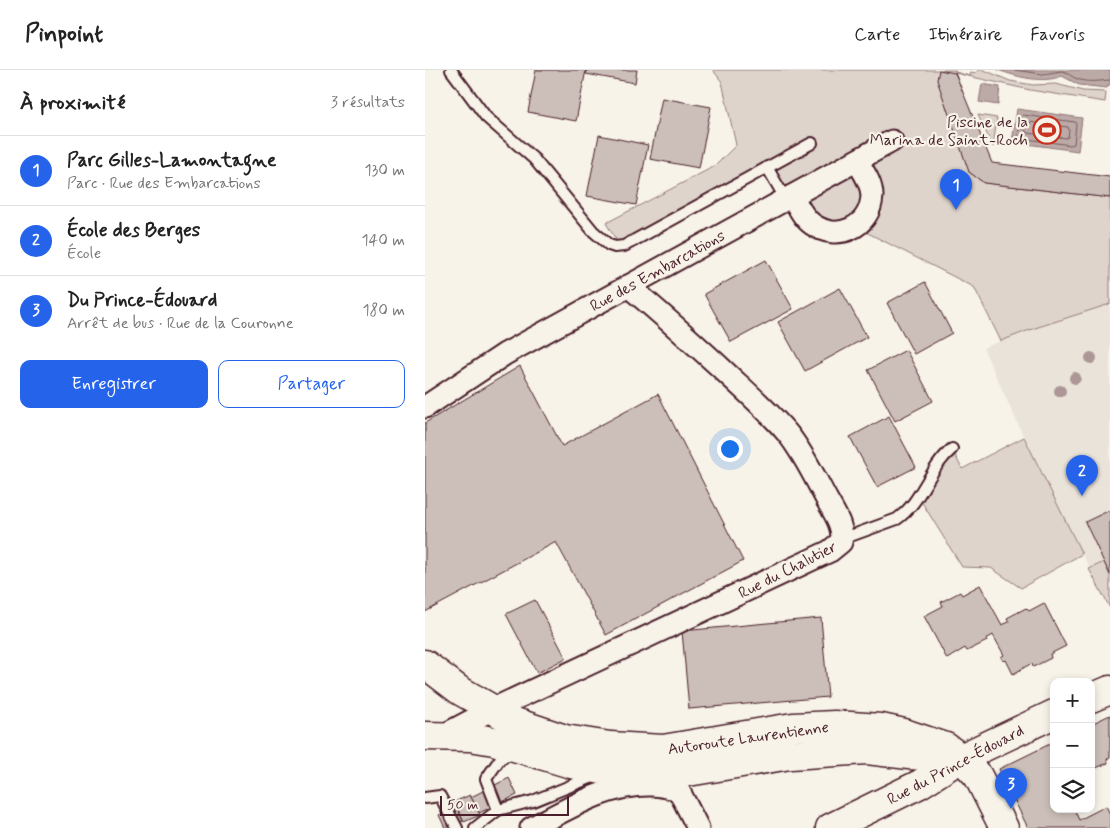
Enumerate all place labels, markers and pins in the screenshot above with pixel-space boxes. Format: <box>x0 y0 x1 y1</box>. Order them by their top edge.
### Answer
place label: Piscine de la Marina de Saint-Roch <box>870 112 1028 151</box>
sports icon: Piscine de la Marina de Saint-Roch <box>1032 115 1062 145</box>
pin: 1 <box>940 169 972 210</box>
pin: 2 <box>1066 455 1098 496</box>
pin: 3 <box>995 768 1027 809</box>

